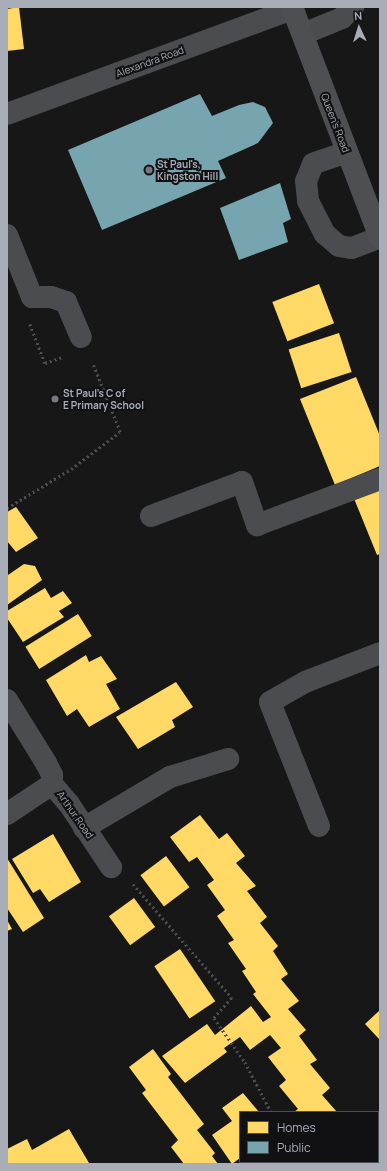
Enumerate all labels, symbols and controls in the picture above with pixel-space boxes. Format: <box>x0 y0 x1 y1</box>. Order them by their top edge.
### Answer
north arrow <box>339 8 379 48</box>
text: N <box>354 8 363 23</box>
street label: Alexandra Road <box>114 44 186 80</box>
street label: Queen's Road <box>318 92 352 154</box>
place label: St Paul's, Kingston Hill <box>157 158 218 182</box>
marker: St Paul's, Kingston Hill <box>144 165 154 175</box>
place label: St Paul's C of E Primary School <box>63 387 144 410</box>
marker: St Paul's C of E Primary School <box>50 394 60 404</box>
street label: Arthur Road <box>54 789 96 841</box>
legend <box>239 1111 379 1163</box>
text: Homes <box>277 1119 316 1136</box>
text: Public <box>277 1139 311 1156</box>

